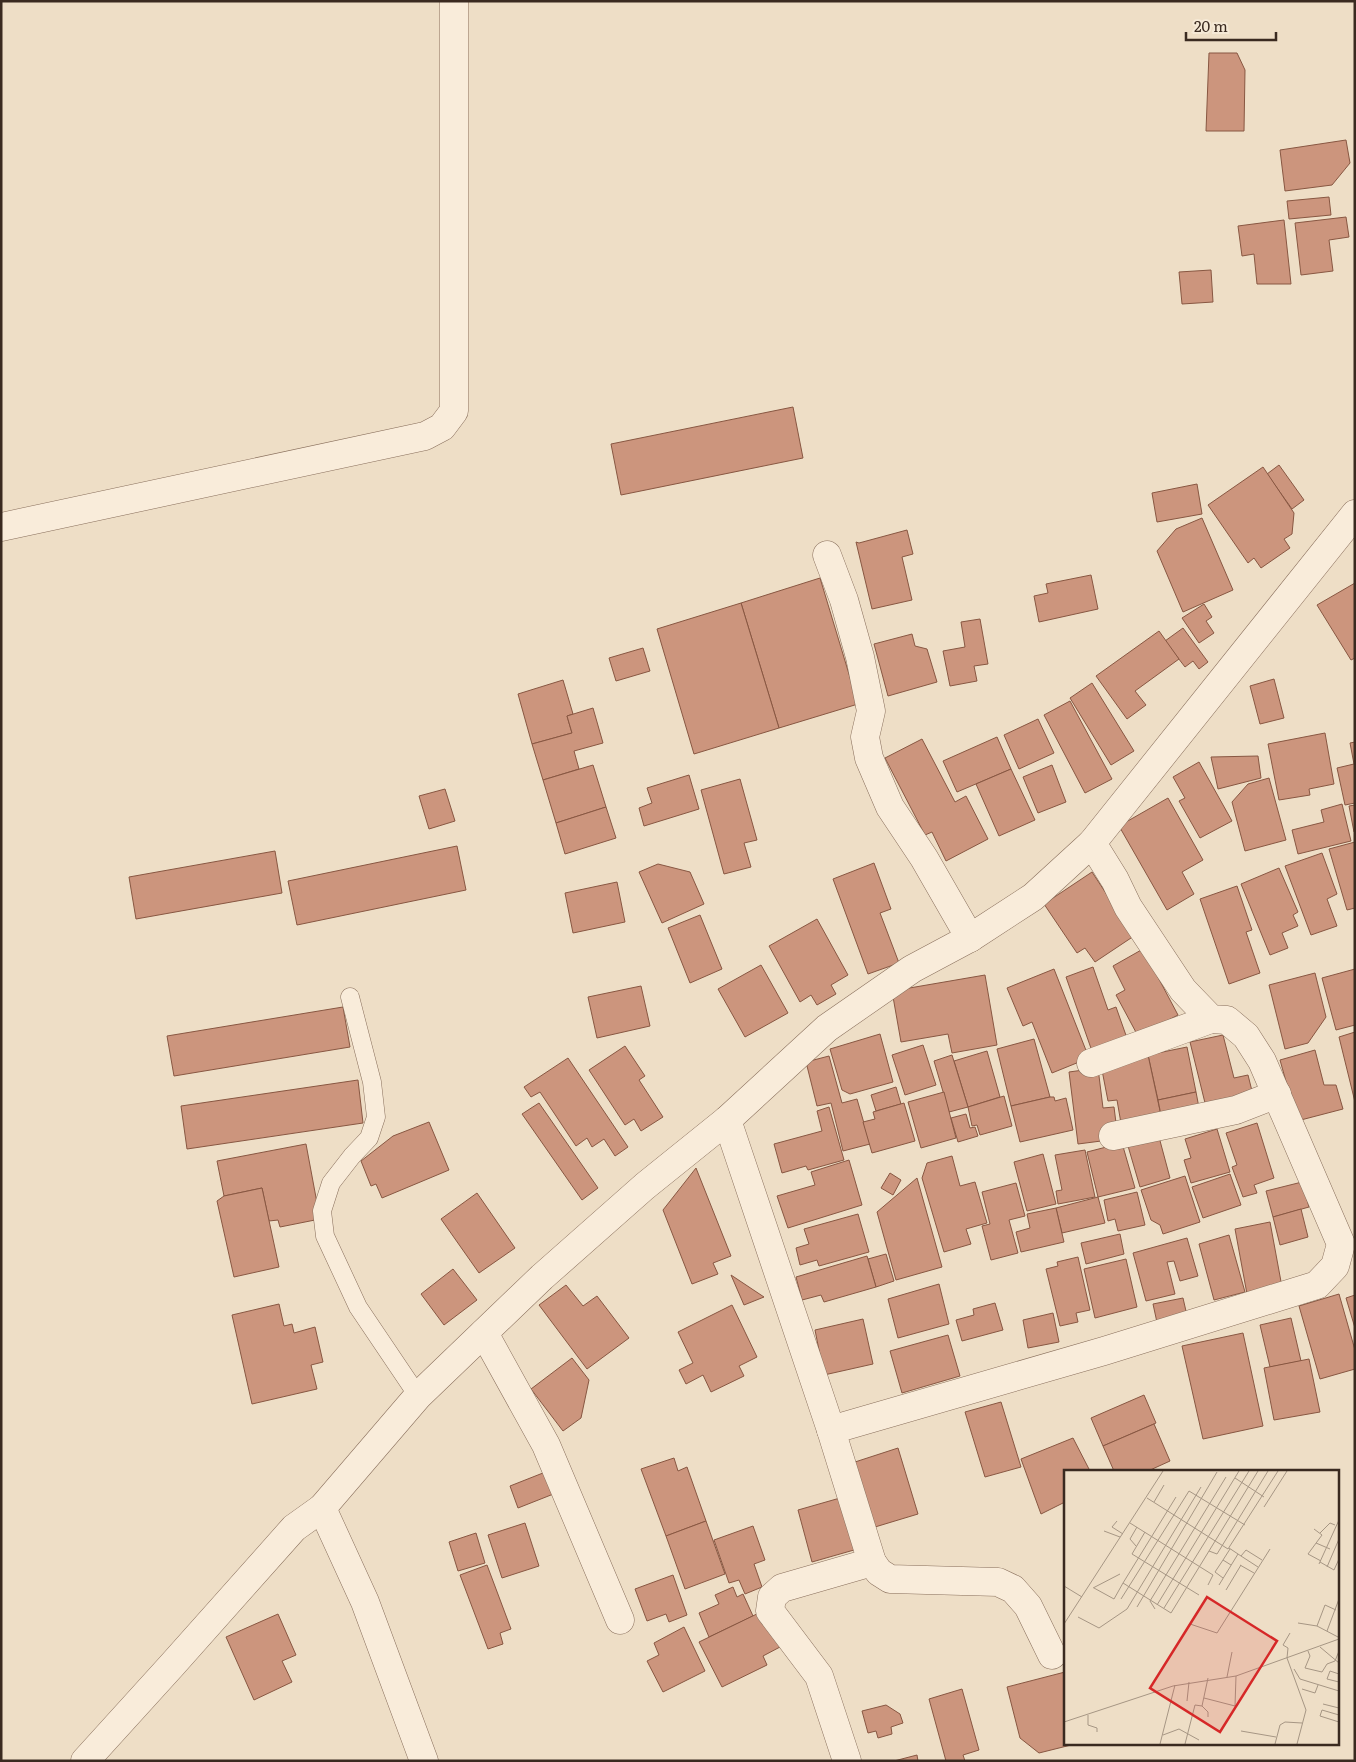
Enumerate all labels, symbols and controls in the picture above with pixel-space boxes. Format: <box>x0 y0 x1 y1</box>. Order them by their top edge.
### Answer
scale bar <box>1186 10 1276 42</box>
text: 20 m <box>1194 14 1228 37</box>
inset map <box>1064 1470 1338 1744</box>

